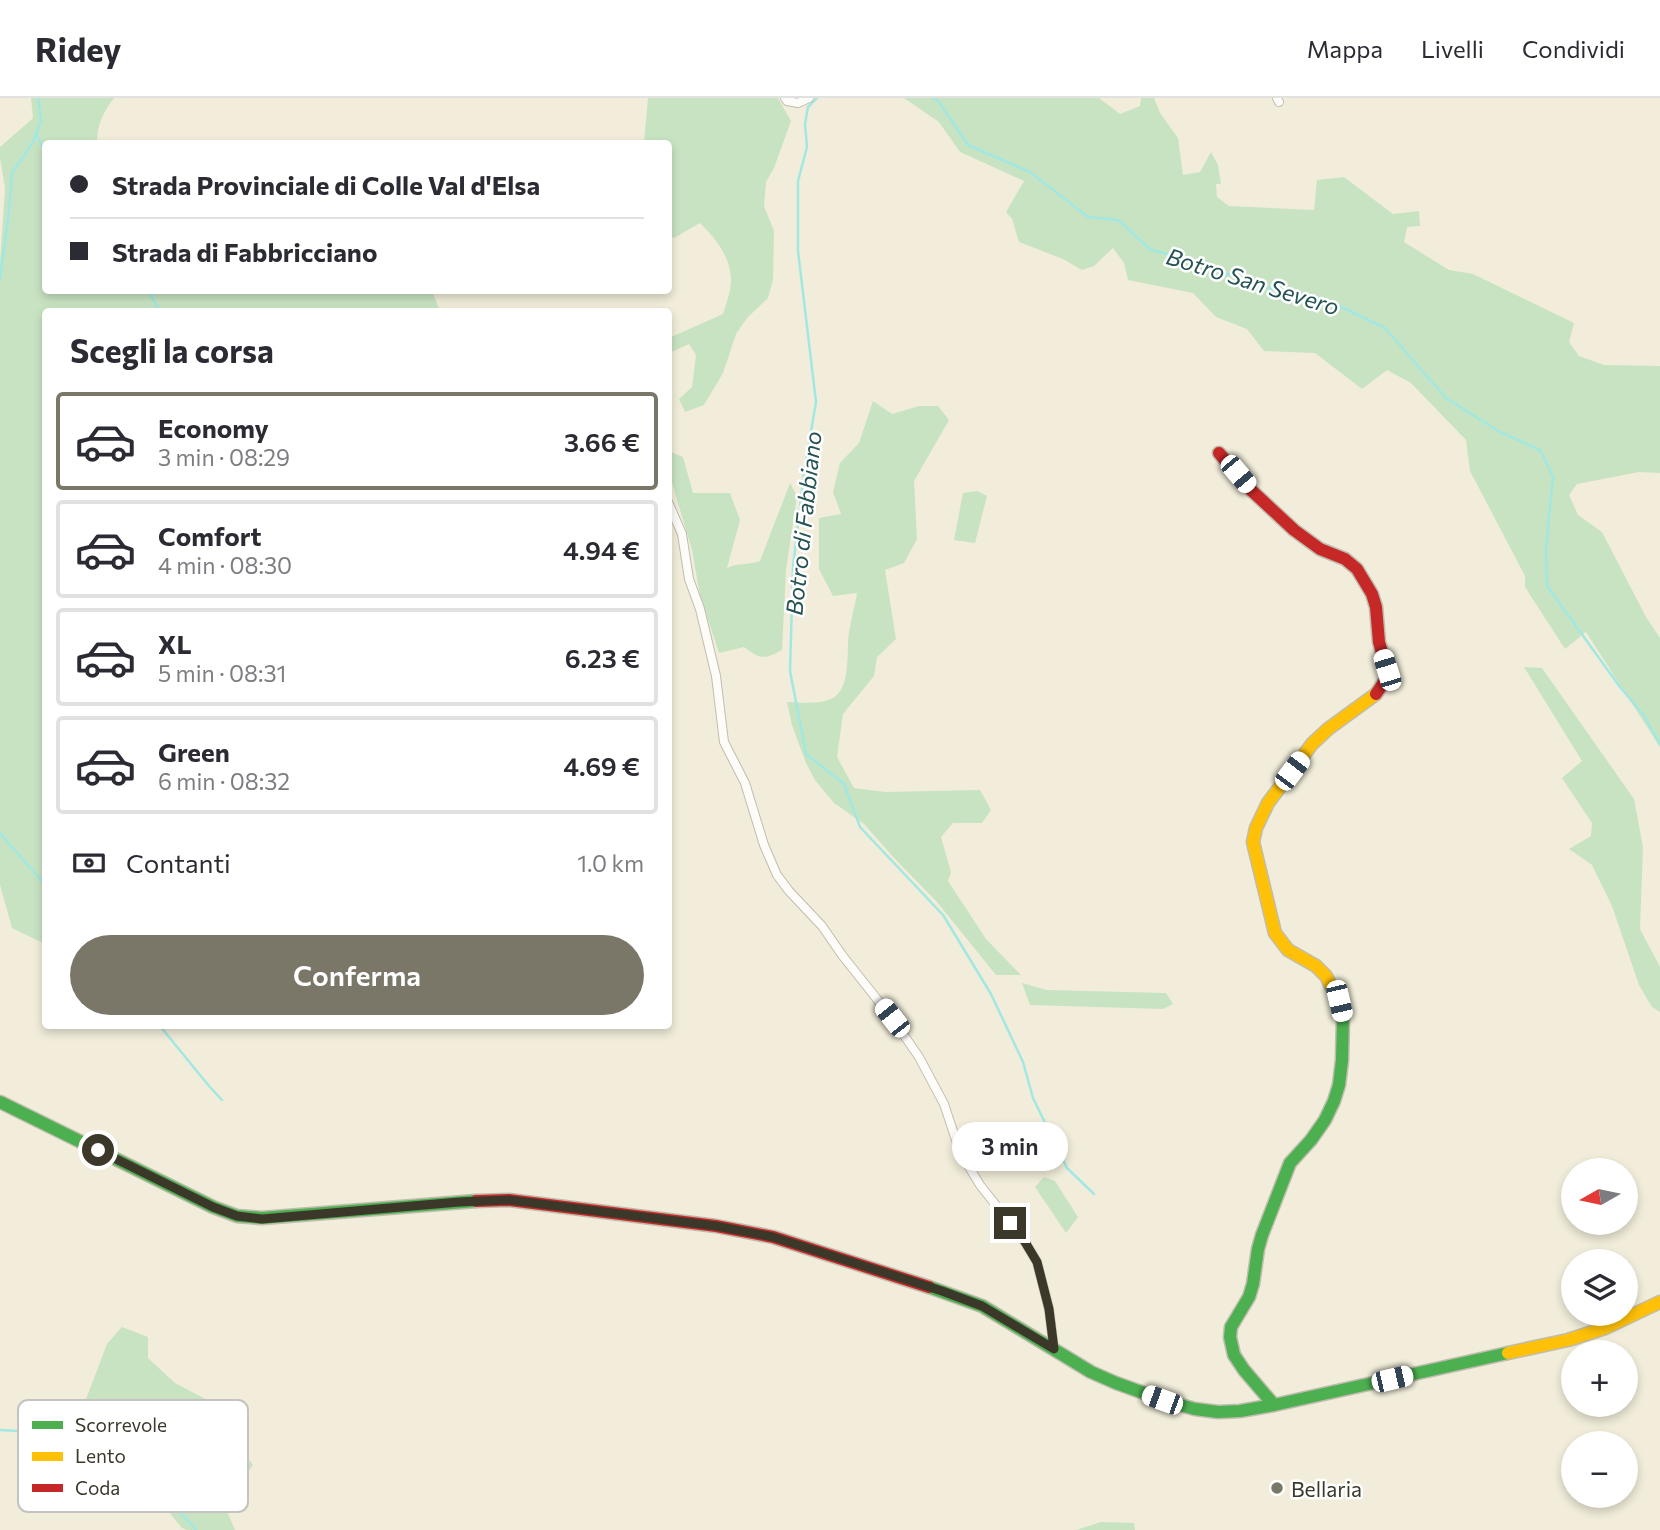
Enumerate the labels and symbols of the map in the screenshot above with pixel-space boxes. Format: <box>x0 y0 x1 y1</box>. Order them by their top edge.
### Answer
water label: Botro San Severo <box>1163 241 1343 321</box>
water label: Botro di Fabbiano <box>779 430 827 616</box>
car <box>1217 451 1260 497</box>
car <box>1371 647 1404 693</box>
car <box>1271 748 1314 794</box>
car <box>1325 978 1354 1024</box>
car <box>871 995 914 1041</box>
callout: 3 min <box>952 1122 1068 1170</box>
route start <box>82 1134 114 1166</box>
north arrow <box>1561 1158 1638 1236</box>
route end <box>994 1207 1026 1239</box>
car <box>1370 1364 1415 1394</box>
car <box>1139 1383 1186 1417</box>
legend <box>18 1400 248 1512</box>
text: Scorrevole <box>75 1413 167 1436</box>
text: Lento <box>75 1444 126 1467</box>
text: Coda <box>75 1476 120 1499</box>
place label: Bellaria <box>1291 1476 1362 1501</box>
marker: Bellaria <box>1269 1480 1285 1496</box>

